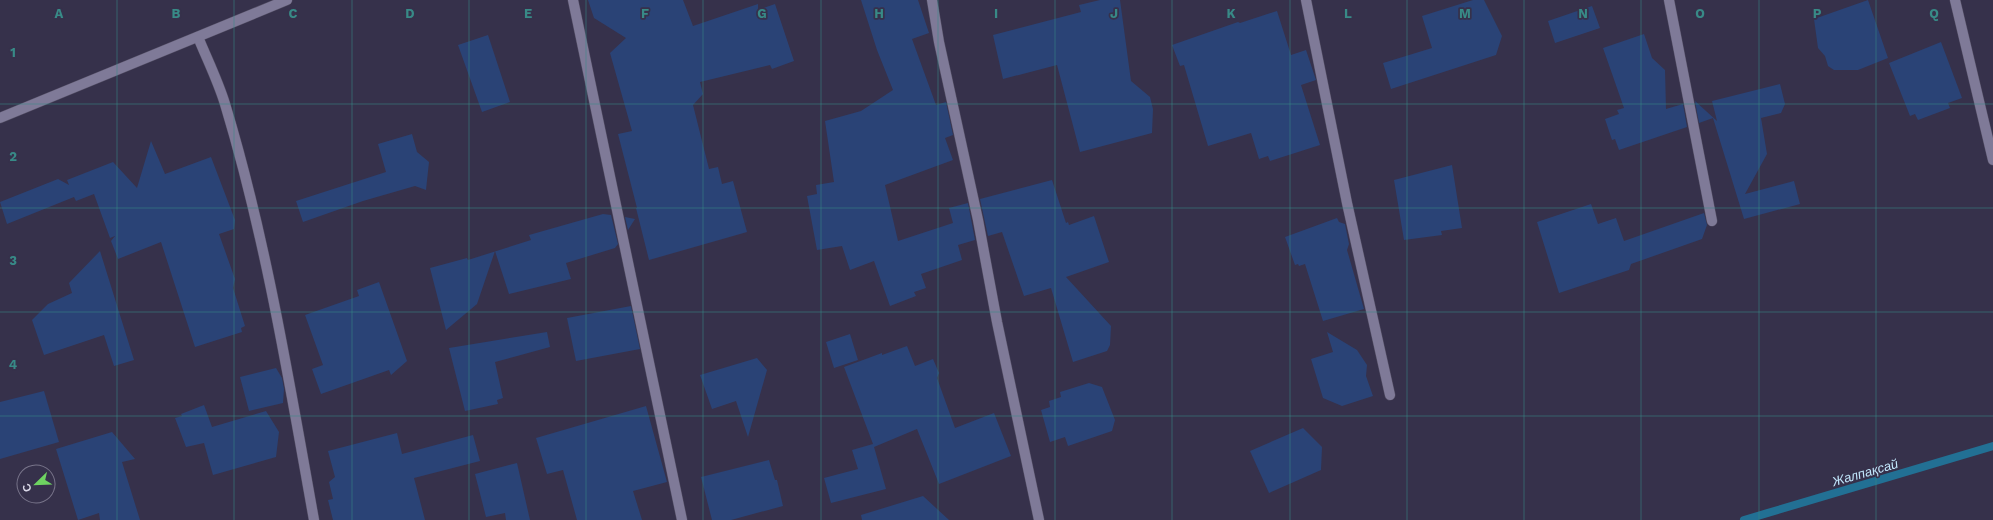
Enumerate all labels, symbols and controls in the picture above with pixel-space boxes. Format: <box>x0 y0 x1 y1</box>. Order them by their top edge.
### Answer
text: A <box>55 6 64 21</box>
text: B <box>172 6 181 21</box>
text: C <box>289 6 298 21</box>
text: D <box>405 6 415 21</box>
text: E <box>524 6 532 21</box>
text: F <box>641 6 649 21</box>
text: G <box>757 6 767 21</box>
text: H <box>874 6 884 21</box>
text: I <box>994 6 998 21</box>
text: J <box>1110 6 1118 21</box>
text: K <box>1226 6 1236 21</box>
text: L <box>1344 6 1352 21</box>
text: M <box>1459 6 1471 21</box>
text: N <box>1578 6 1588 21</box>
text: O <box>1695 6 1705 21</box>
text: P <box>1813 6 1822 21</box>
text: Q <box>1929 6 1939 21</box>
text: 1 <box>10 45 16 60</box>
text: 2 <box>9 149 17 164</box>
text: 3 <box>9 253 17 268</box>
text: 4 <box>9 357 18 372</box>
water label: Жалпақсай <box>1830 456 1900 489</box>
north arrow <box>16 464 56 504</box>
text: С <box>20 481 35 494</box>

